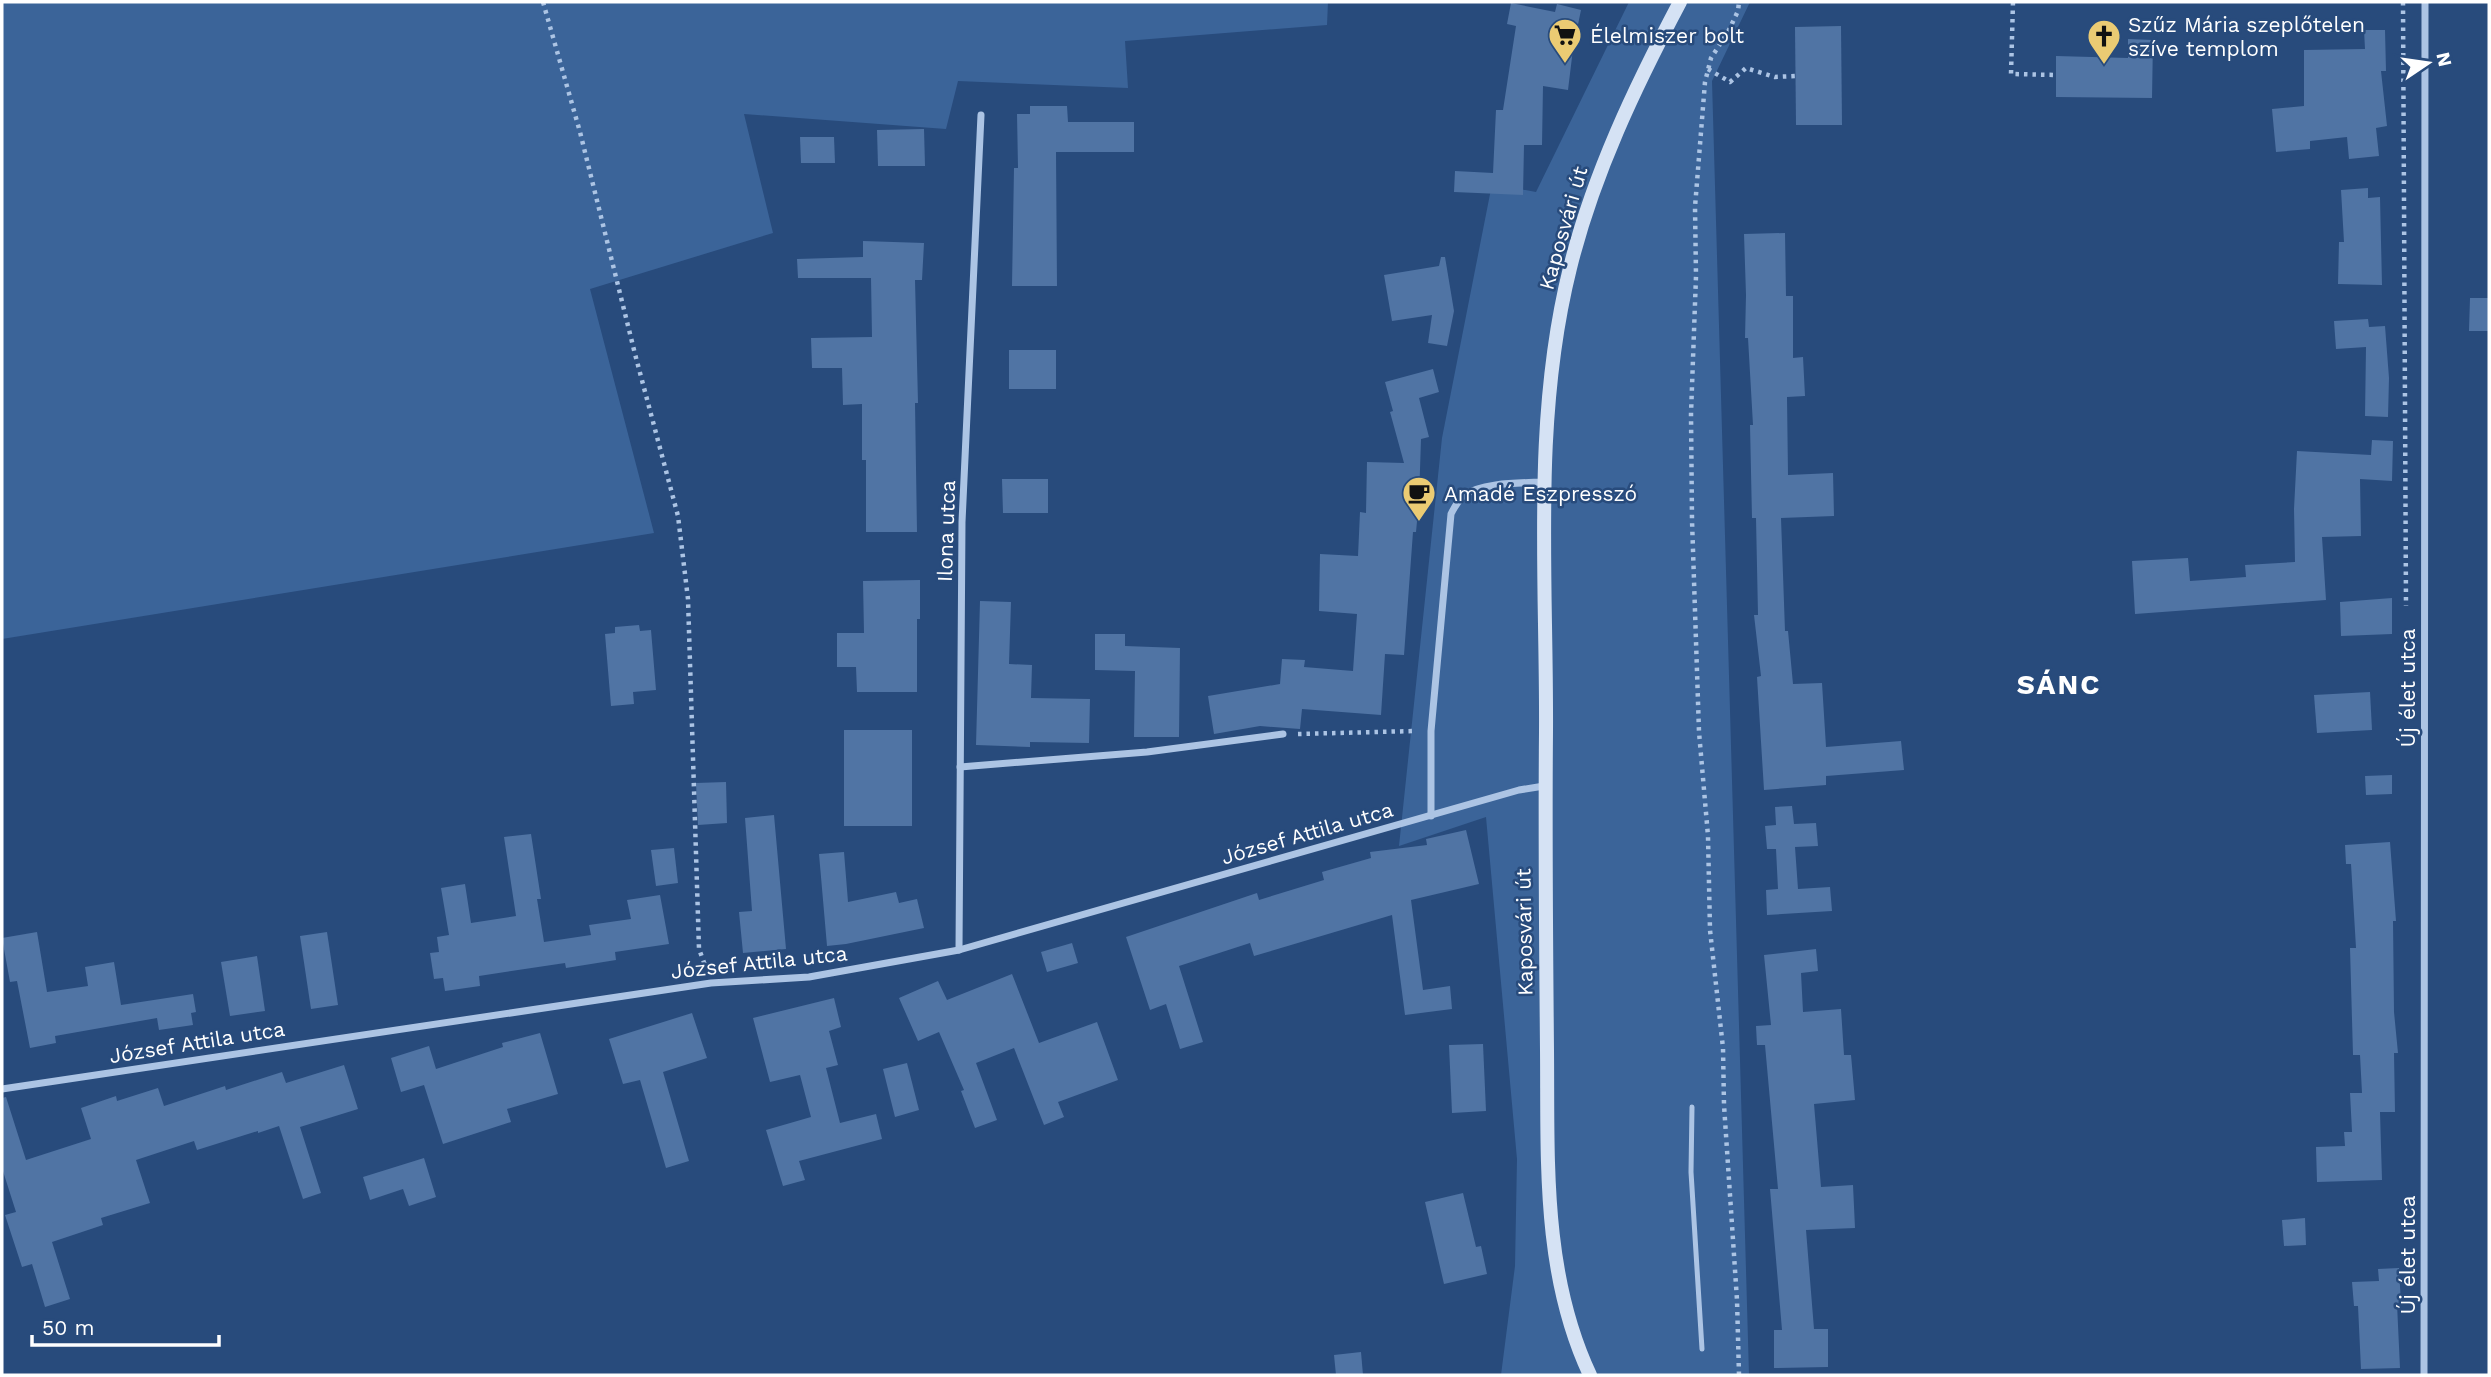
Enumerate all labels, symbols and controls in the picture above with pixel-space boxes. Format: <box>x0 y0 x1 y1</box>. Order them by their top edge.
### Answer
place label: Szűz Mária szeplőtelen szíve templom <box>2128 12 2365 61</box>
supermarket icon: Élelmiszer bolt <box>1546 16 1584 65</box>
church icon: Szűz Mária szeplőtelen szíve templom <box>2085 17 2123 66</box>
place label: Élelmiszer bolt <box>1590 23 1744 48</box>
north arrow <box>2393 28 2463 98</box>
text: N <box>2431 50 2457 69</box>
street label: Kaposvári út <box>1533 163 1593 293</box>
cafe icon: Amadé Eszpresszó <box>1400 474 1438 523</box>
street label: Ilona utca <box>932 479 960 582</box>
place label: Amadé Eszpresszó <box>1444 481 1637 506</box>
street label: Új élet utca <box>2395 628 2420 748</box>
district label: SÁNC <box>2017 668 2101 701</box>
street label: József Attila utca <box>1218 796 1396 869</box>
street label: Kaposvári út <box>1510 868 1538 996</box>
street label: József Attila utca <box>669 940 849 984</box>
street label: József Attila utca <box>107 1016 287 1068</box>
street label: Új élet utca <box>2395 1195 2420 1315</box>
scale bar <box>32 1304 219 1348</box>
text: 50 m <box>42 1315 94 1340</box>

